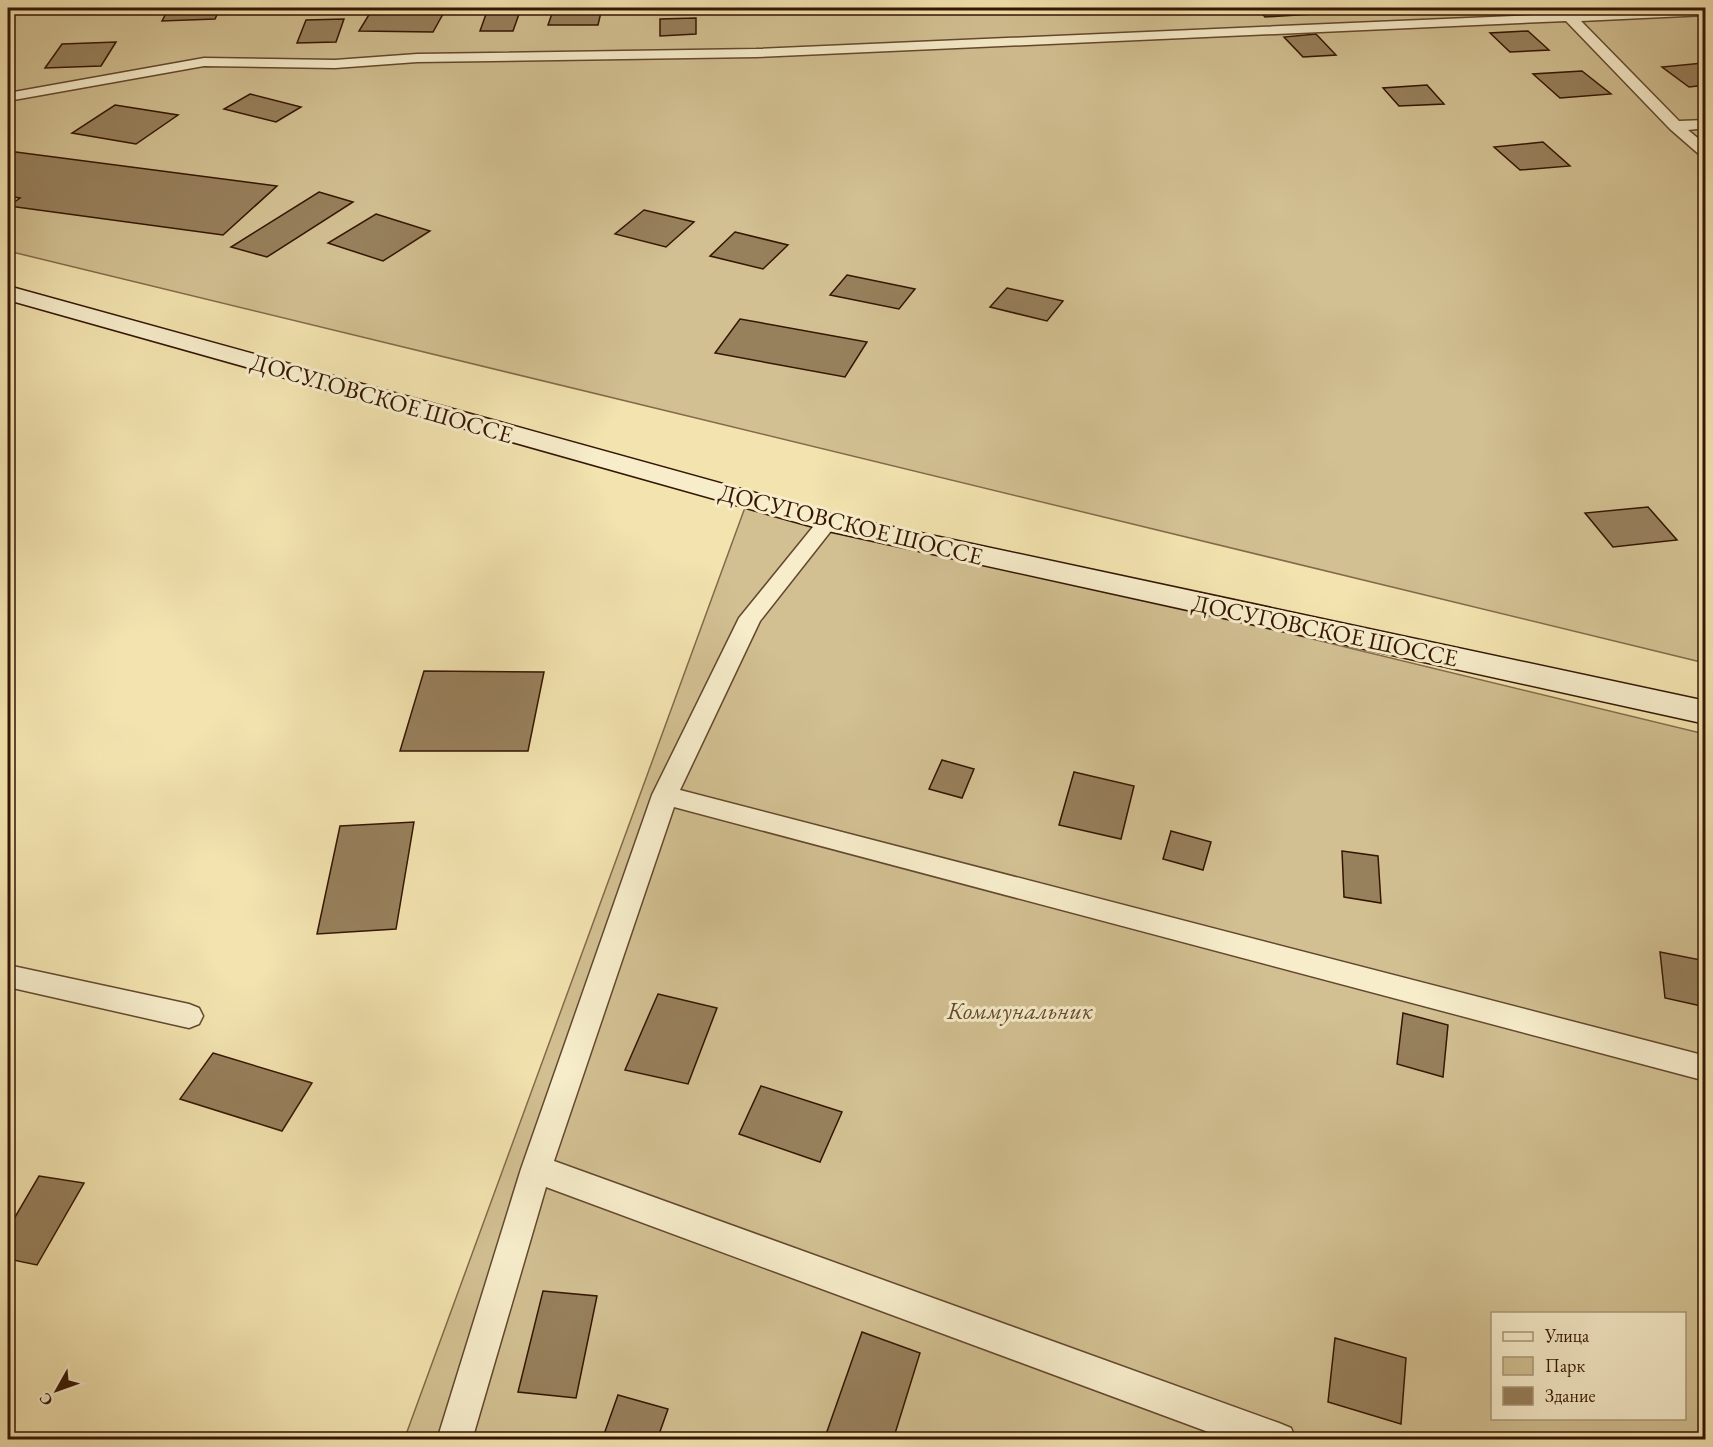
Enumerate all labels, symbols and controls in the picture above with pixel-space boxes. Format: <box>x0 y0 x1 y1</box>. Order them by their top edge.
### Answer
street label: ДОСУГОВСКОЕ ШОССЕ <box>247 346 517 450</box>
street label: ДОСУГОВСКОЕ ШОССЕ <box>716 476 986 572</box>
street label: ДОСУГОВСКОЕ ШОССЕ <box>1189 587 1461 673</box>
park label: Коммунальник <box>946 995 1094 1026</box>
legend <box>1491 1312 1686 1420</box>
text: Улица <box>1544 1324 1590 1347</box>
text: Парк <box>1545 1354 1585 1377</box>
north arrow <box>27 1360 87 1420</box>
text: Здание <box>1545 1384 1595 1407</box>
text: С <box>34 1388 58 1410</box>

